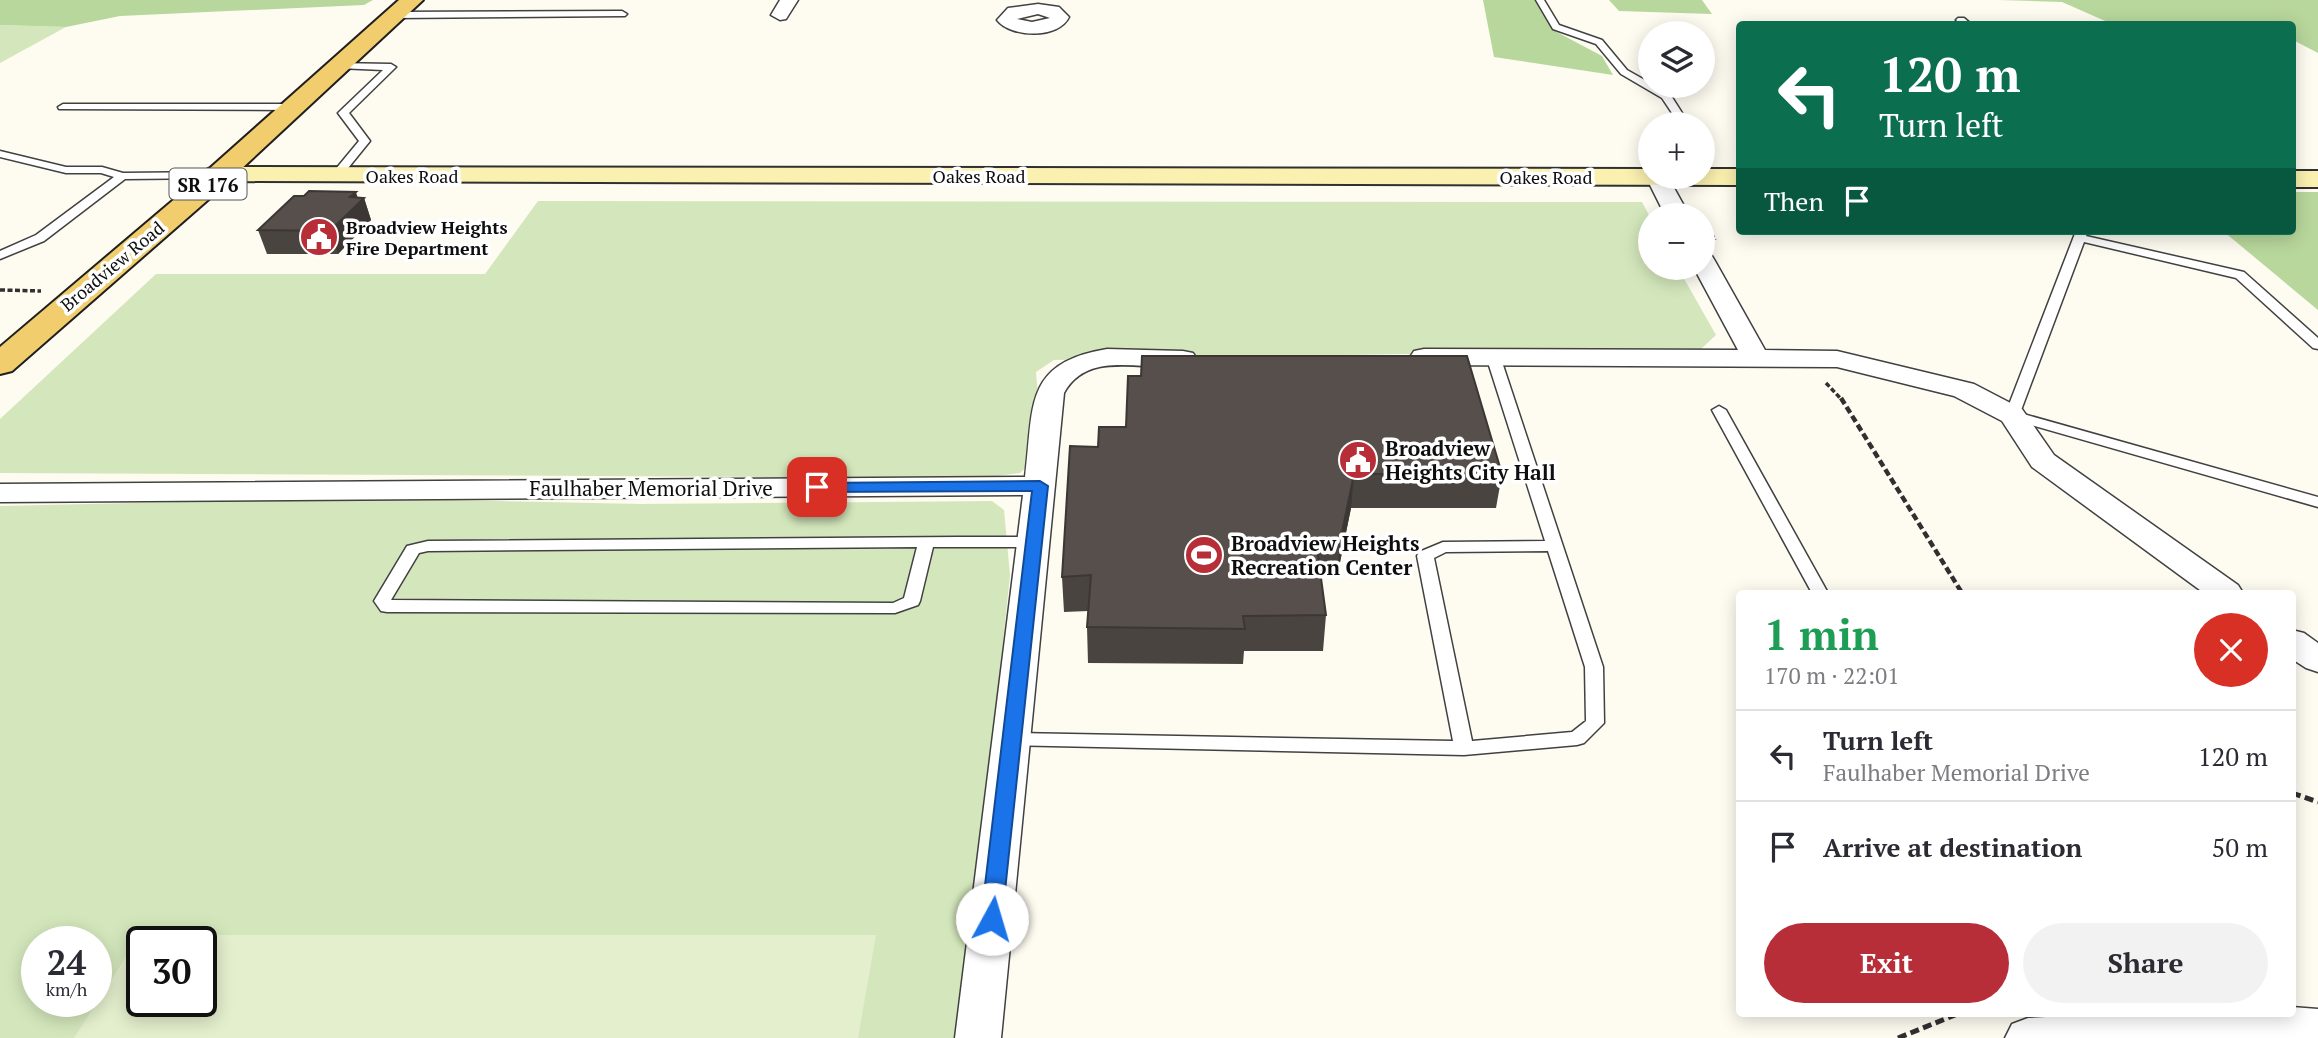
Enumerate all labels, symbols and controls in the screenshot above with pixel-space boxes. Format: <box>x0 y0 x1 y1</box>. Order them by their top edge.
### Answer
map controls <box>1638 21 1715 280</box>
button: layers <box>1638 21 1715 98</box>
text: 120 m <box>1879 41 2021 106</box>
icon: left <box>1764 49 1855 140</box>
text: Turn left <box>1879 104 2003 146</box>
button: + <box>1638 112 1715 189</box>
street label: Oakes Road <box>366 164 458 188</box>
street label: Oakes Road <box>933 164 1025 188</box>
street label: Oakes Road <box>1500 165 1592 189</box>
road number: SR 176 <box>170 168 246 200</box>
icon: arrive <box>1838 182 1876 220</box>
text: Then <box>1764 184 1824 218</box>
button: − <box>1638 203 1715 280</box>
place label: Broadview Heights Fire Department <box>346 215 508 260</box>
street label: Broadview Road <box>55 216 169 316</box>
public building icon: Broadview Heights Fire Department <box>298 216 340 258</box>
place label: Broadview Heights City Hall <box>1385 434 1556 486</box>
public building icon: Broadview Heights City Hall <box>1337 439 1379 481</box>
pin <box>787 457 847 517</box>
icon: arrive <box>798 468 836 506</box>
street label: Faulhaber Memorial Drive <box>529 474 773 502</box>
place label: Broadview Heights Recreation Center <box>1231 529 1419 581</box>
sports icon: Broadview Heights Recreation Center <box>1183 534 1225 576</box>
text: 1 min <box>1764 606 1879 662</box>
button: close <box>2194 613 2268 687</box>
text: 170 m · 22:01 <box>1764 660 1899 691</box>
text: Turn left <box>1823 723 1933 757</box>
icon: left <box>1764 737 1802 775</box>
text: 120 m <box>2198 739 2268 773</box>
text: Faulhaber Memorial Drive <box>1823 757 2090 788</box>
icon: arrive <box>1764 828 1802 866</box>
text: Arrive at destination <box>1823 830 2082 864</box>
text: 50 m <box>2212 830 2268 864</box>
position arrow <box>955 882 1029 956</box>
button: Exit <box>1764 923 2009 1003</box>
button: Share <box>2023 923 2268 1003</box>
speed limit sign: 30 <box>126 926 217 1017</box>
text: 24 <box>47 939 86 985</box>
text: km/h <box>46 977 87 1001</box>

